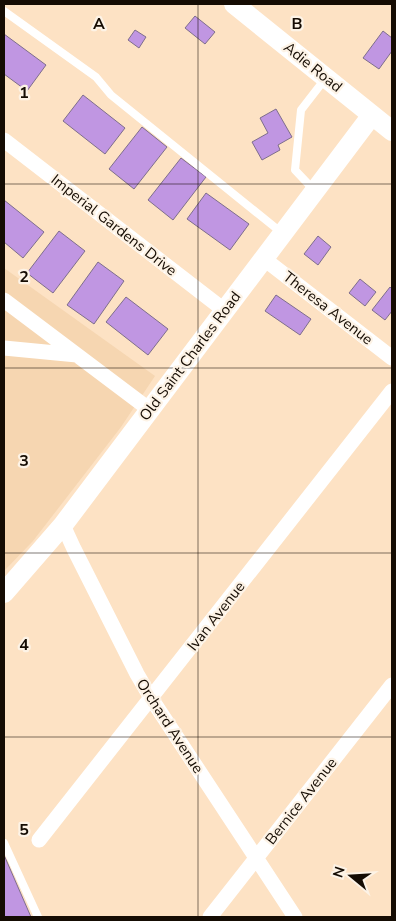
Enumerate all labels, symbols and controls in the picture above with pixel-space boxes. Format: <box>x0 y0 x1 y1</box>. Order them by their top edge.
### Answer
text: A <box>93 13 105 35</box>
text: B <box>291 13 303 35</box>
street label: Adie Road <box>280 37 346 97</box>
text: 1 <box>19 82 29 104</box>
street label: Imperial Gardens Drive <box>47 170 181 280</box>
text: 2 <box>19 266 29 288</box>
street label: Theresa Avenue <box>279 267 377 349</box>
street label: Old Saint Charles Road <box>135 287 245 425</box>
text: 3 <box>19 450 29 472</box>
street label: Ivan Avenue <box>183 577 249 655</box>
text: 4 <box>19 634 29 656</box>
street label: Orchard Avenue <box>132 675 208 777</box>
street label: Bernice Avenue <box>261 753 341 849</box>
text: 5 <box>19 819 29 841</box>
north arrow <box>326 851 376 901</box>
text: N <box>328 864 350 880</box>

